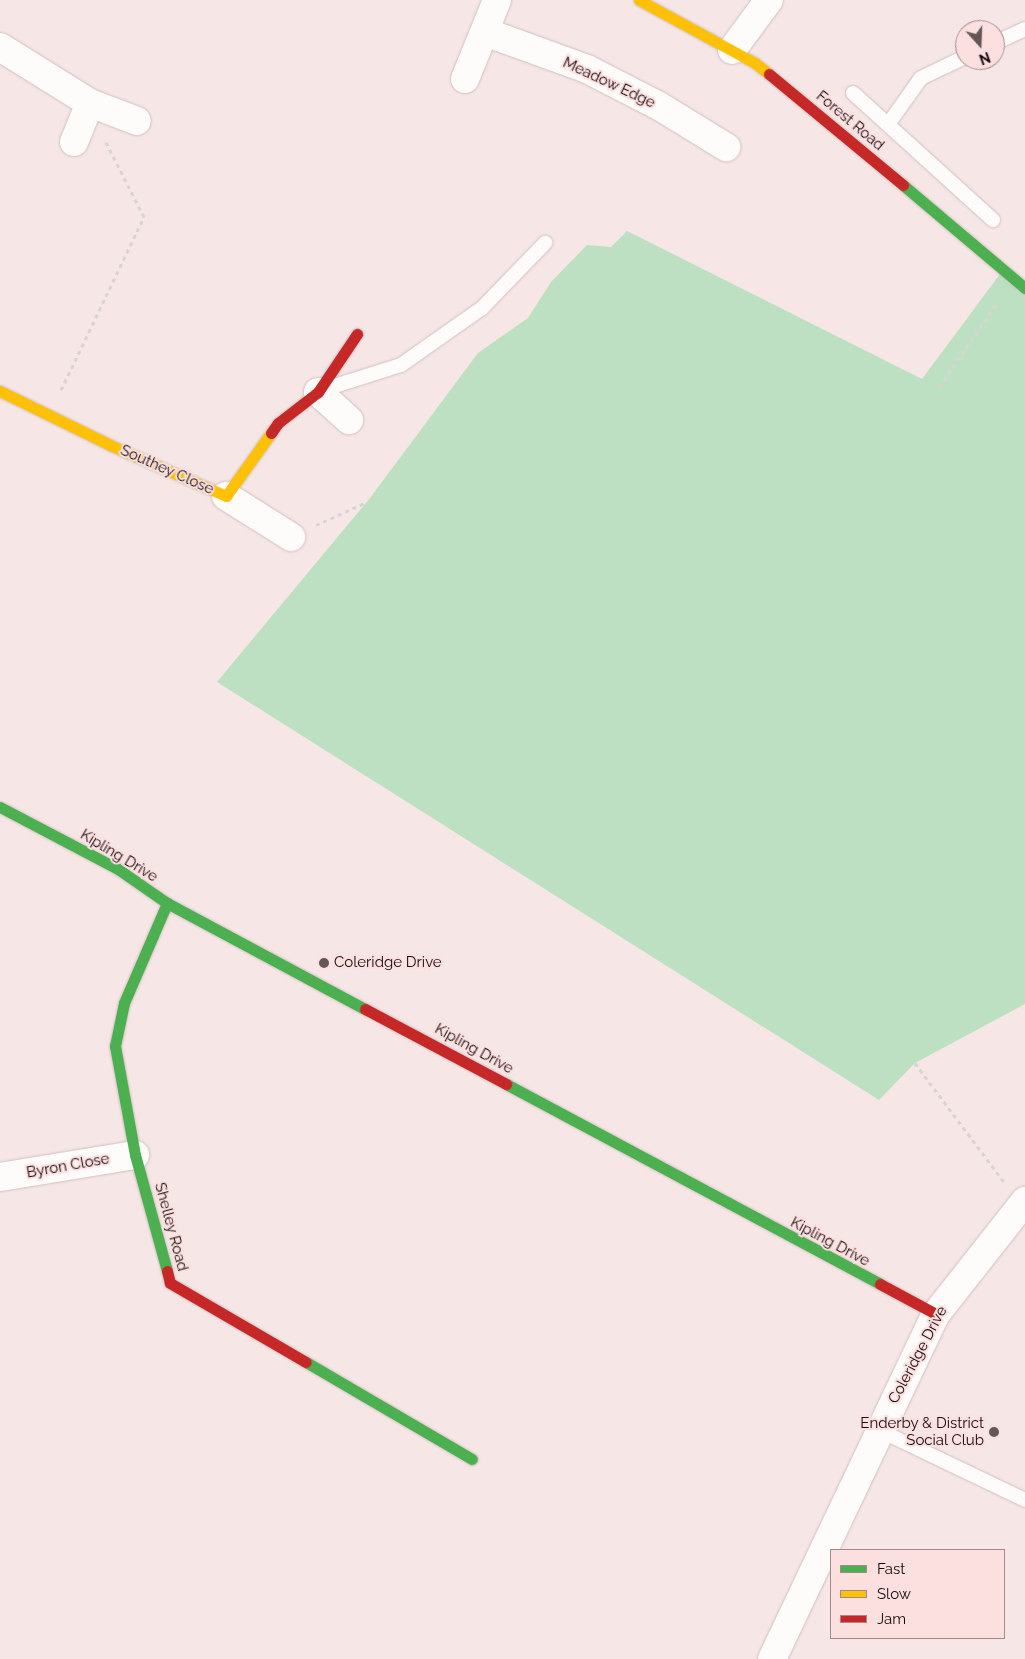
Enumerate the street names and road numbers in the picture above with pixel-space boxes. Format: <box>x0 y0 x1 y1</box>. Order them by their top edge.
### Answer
street label: Meadow Edge <box>560 54 658 112</box>
street label: Forest Road <box>812 87 888 155</box>
street label: Southey Close <box>117 441 217 499</box>
street label: Kipling Drive <box>77 826 161 886</box>
street label: Kipling Drive <box>432 1020 516 1078</box>
street label: Byron Close <box>25 1150 111 1182</box>
street label: Shelley Road <box>150 1181 192 1273</box>
street label: Kipling Drive <box>787 1214 873 1270</box>
street label: Coleridge Drive <box>885 1303 951 1407</box>

